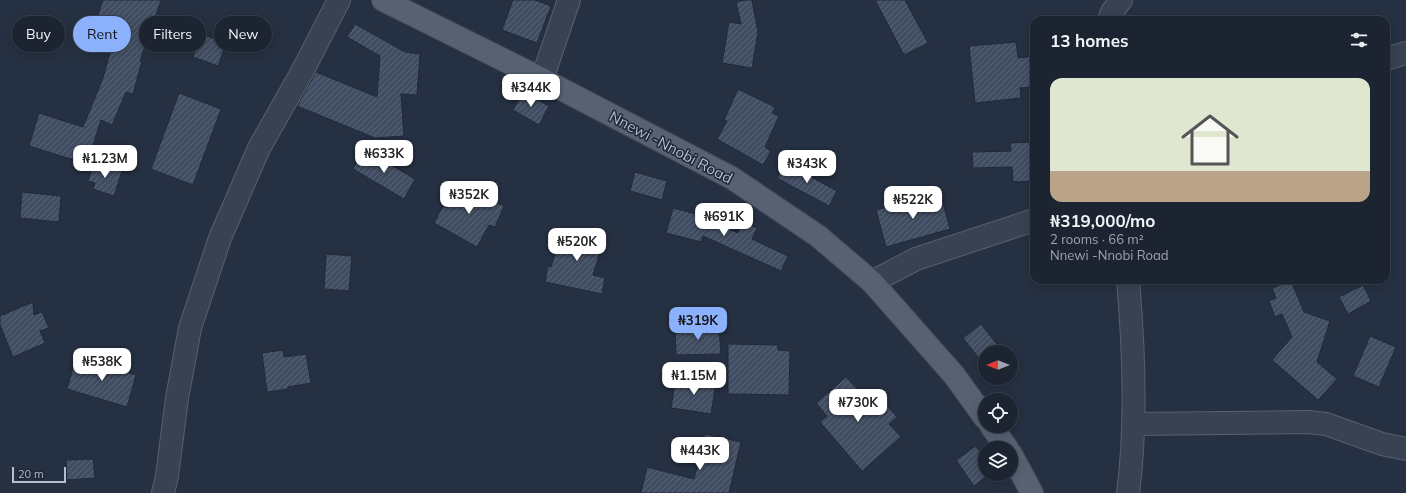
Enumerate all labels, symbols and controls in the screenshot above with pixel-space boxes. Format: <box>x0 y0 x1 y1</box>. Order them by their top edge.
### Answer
chip: Buy <box>12 16 65 52</box>
chip: Rent <box>73 16 131 52</box>
chip: Filters <box>139 16 206 52</box>
chip: New <box>214 16 272 52</box>
icon: filters <box>1348 29 1370 51</box>
text: 13 homes <box>1050 30 1129 51</box>
pin: ₦344K <box>503 74 559 108</box>
text: ₦344K <box>511 79 551 95</box>
icon: home <box>1174 104 1246 176</box>
street label: Nnewi -Nnobi Road <box>606 106 736 188</box>
pin: ₦633K <box>356 140 412 174</box>
pin: ₦1.23M <box>72 145 138 179</box>
text: ₦633K <box>364 145 404 161</box>
text: ₦1.23M <box>82 150 128 166</box>
pin: ₦343K <box>779 150 835 184</box>
text: ₦343K <box>787 155 827 171</box>
pin: ₦352K <box>441 181 497 215</box>
text: ₦352K <box>449 186 489 202</box>
pin: ₦522K <box>885 186 941 220</box>
text: ₦522K <box>893 191 933 207</box>
pin: ₦691K <box>696 203 752 237</box>
text: ₦691K <box>704 208 744 224</box>
text: ₦319,000/mo <box>1050 210 1155 231</box>
pin: ₦520K <box>549 228 605 262</box>
text: 2 rooms · 66 m² <box>1050 231 1144 247</box>
text: ₦520K <box>557 233 597 249</box>
text: Nnewi -Nnobi Road <box>1050 247 1169 263</box>
pin: ₦319K <box>670 307 726 341</box>
text: ₦319K <box>678 312 718 328</box>
north arrow <box>978 345 1018 385</box>
map controls <box>978 345 1018 481</box>
pin: ₦538K <box>74 348 130 382</box>
text: ₦538K <box>82 353 122 369</box>
pin: ₦1.15M <box>661 362 727 396</box>
text: ₦1.15M <box>671 367 717 383</box>
pin: ₦730K <box>830 389 886 423</box>
button: locate <box>978 393 1018 433</box>
text: ₦730K <box>838 394 878 410</box>
pin: ₦443K <box>672 437 728 471</box>
button: layers <box>978 441 1018 481</box>
text: ₦443K <box>680 442 720 458</box>
scale bar <box>12 465 66 484</box>
text: 20 m <box>18 467 44 481</box>

